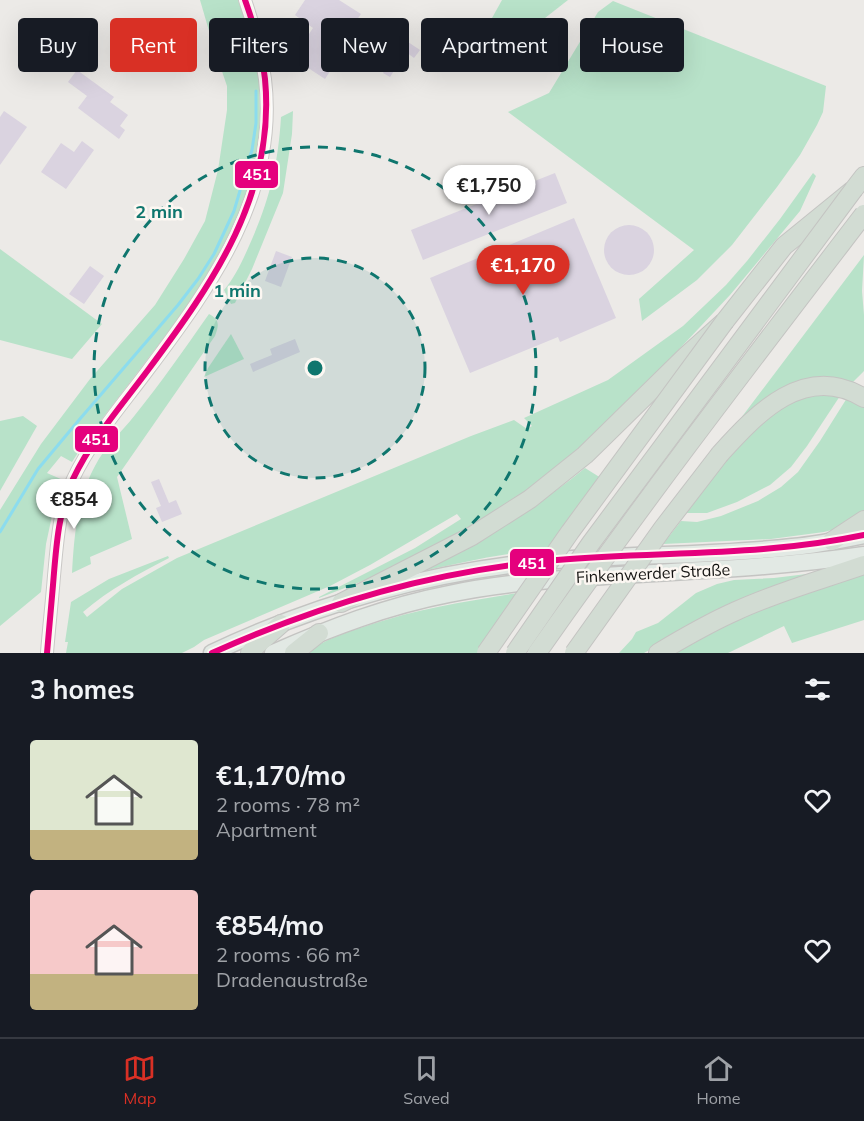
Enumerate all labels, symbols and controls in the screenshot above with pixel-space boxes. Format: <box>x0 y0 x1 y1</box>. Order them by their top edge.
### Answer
chip: Buy <box>18 18 98 72</box>
chip: Rent <box>110 18 197 72</box>
chip: Filters <box>209 18 309 72</box>
chip: New <box>321 18 409 72</box>
chip: Apartment <box>421 18 568 72</box>
chip: House <box>580 18 684 72</box>
line badge: 451 <box>234 160 279 189</box>
text: 451 <box>243 164 271 184</box>
pin: €1,750 <box>440 165 538 216</box>
text: €1,750 <box>457 172 521 197</box>
text: 2 min <box>135 200 183 223</box>
pin: €1,170 <box>474 245 572 296</box>
text: €1,170 <box>491 252 555 277</box>
text: 1 min <box>213 279 261 302</box>
centre of rings <box>305 358 325 378</box>
line badge: 451 <box>74 425 119 453</box>
text: 451 <box>82 429 110 449</box>
pin: €854 <box>38 479 110 530</box>
text: €854 <box>50 486 98 511</box>
line badge: 451 <box>509 548 555 577</box>
text: 451 <box>518 553 546 573</box>
street label: Finkenwerder Straße <box>575 559 731 587</box>
text: 3 homes <box>30 673 134 706</box>
icon: filters <box>801 673 834 706</box>
text: €1,170/mo <box>216 759 346 792</box>
icon: home <box>78 764 150 836</box>
icon: heart <box>801 784 834 817</box>
text: 2 rooms · 78 m² <box>216 792 360 817</box>
text: Apartment <box>216 817 317 842</box>
text: €854/mo <box>216 909 324 942</box>
icon: home <box>78 914 150 986</box>
icon: heart <box>801 934 834 967</box>
text: 2 rooms · 66 m² <box>216 942 360 967</box>
text: Dradenaustraße <box>216 967 368 992</box>
tab: Map <box>123 1052 156 1108</box>
tab: Saved <box>403 1052 450 1108</box>
tab: Home <box>696 1052 741 1108</box>

